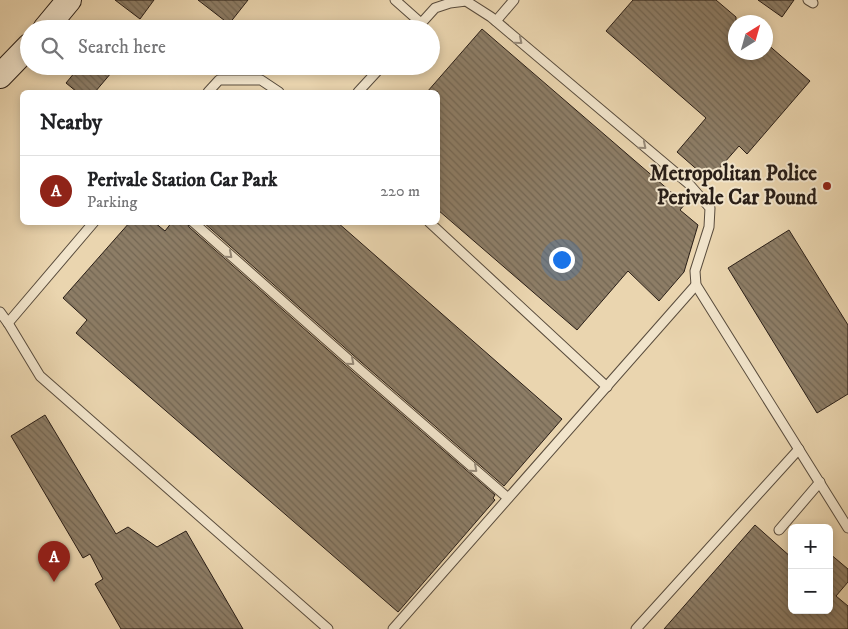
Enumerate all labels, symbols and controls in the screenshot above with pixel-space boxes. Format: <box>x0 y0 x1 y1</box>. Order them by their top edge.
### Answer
north arrow <box>728 15 773 60</box>
search box <box>20 20 440 75</box>
icon: search <box>38 34 66 62</box>
one-way arrow <box>514 35 523 44</box>
text: Search here <box>78 36 166 59</box>
text: Nearby <box>40 110 102 136</box>
one-way arrow <box>638 140 647 149</box>
place label: Metropolitan Police Perivale Car Pound <box>650 161 818 211</box>
text: Perivale Station Car Park <box>87 169 277 192</box>
marker: Metropolitan Police Perivale Car Pound <box>821 180 833 192</box>
text: A <box>51 181 61 201</box>
text: 220 m <box>380 181 420 201</box>
text: Parking <box>87 192 137 212</box>
your location <box>549 247 575 273</box>
one-way arrow <box>224 249 233 258</box>
one-way arrow <box>346 357 355 366</box>
one-way arrow <box>469 463 478 472</box>
map controls <box>788 524 833 614</box>
button: + <box>788 524 833 569</box>
pin: A <box>38 541 70 582</box>
button: − <box>788 569 833 614</box>

